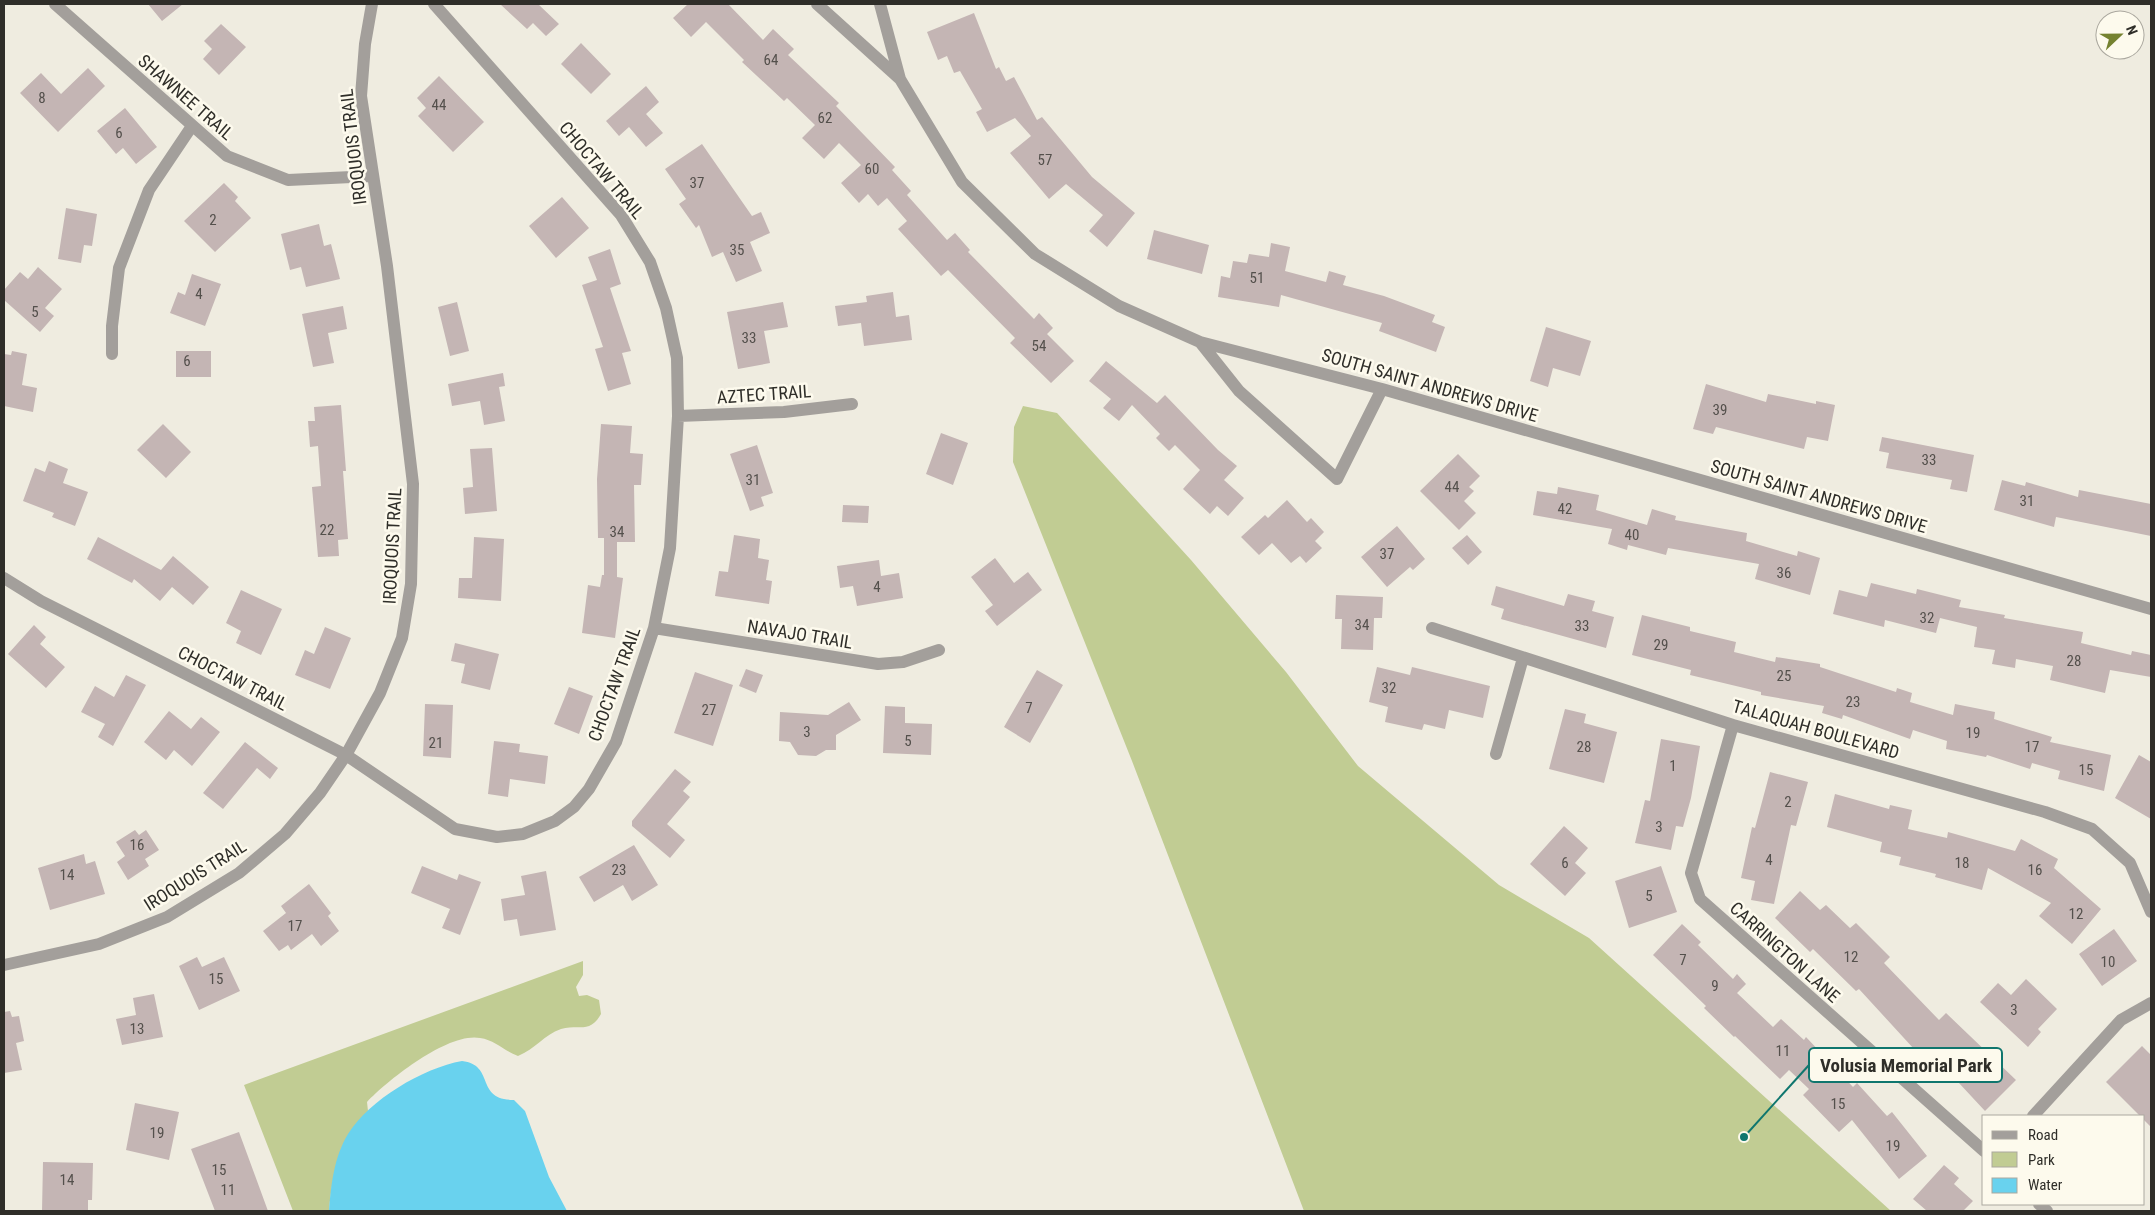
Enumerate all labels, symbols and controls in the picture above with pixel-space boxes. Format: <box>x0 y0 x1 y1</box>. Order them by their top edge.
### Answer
north arrow <box>2095 10 2145 60</box>
text: N <box>2123 23 2141 37</box>
street label: SHAWNEE TRAIL <box>134 50 238 144</box>
house number: 64 <box>764 51 778 69</box>
street label: IROQUOIS TRAIL <box>335 87 371 206</box>
house number: 8 <box>38 89 46 107</box>
house number: 44 <box>432 96 446 114</box>
house number: 62 <box>818 109 832 127</box>
street label: CHOCTAW TRAIL <box>555 117 649 223</box>
house number: 6 <box>115 124 123 142</box>
house number: 57 <box>1038 151 1052 169</box>
house number: 60 <box>865 160 879 178</box>
house number: 37 <box>690 174 704 192</box>
house number: 2 <box>209 211 217 229</box>
house number: 35 <box>730 241 744 259</box>
house number: 51 <box>1250 269 1264 287</box>
house number: 4 <box>195 285 203 303</box>
house number: 5 <box>31 303 39 321</box>
house number: 33 <box>742 329 756 347</box>
house number: 54 <box>1032 337 1046 355</box>
street label: SOUTH SAINT ANDREWS DRIVE <box>1319 344 1541 426</box>
house number: 6 <box>183 352 191 370</box>
street label: AZTEC TRAIL <box>716 380 812 408</box>
house number: 39 <box>1713 401 1727 419</box>
house number: 33 <box>1922 451 1936 469</box>
street label: SOUTH SAINT ANDREWS DRIVE <box>1708 455 1930 537</box>
house number: 31 <box>746 471 760 489</box>
house number: 44 <box>1445 478 1459 496</box>
street label: IROQUOIS TRAIL <box>378 487 406 605</box>
house number: 31 <box>2020 492 2034 510</box>
house number: 42 <box>1558 500 1572 518</box>
house number: 22 <box>320 521 334 539</box>
house number: 34 <box>610 523 624 541</box>
house number: 40 <box>1625 526 1639 544</box>
house number: 37 <box>1380 545 1394 563</box>
house number: 36 <box>1777 564 1791 582</box>
house number: 4 <box>873 578 881 596</box>
house number: 32 <box>1920 609 1934 627</box>
street label: NAVAJO TRAIL <box>746 615 855 653</box>
house number: 34 <box>1355 616 1369 634</box>
house number: 33 <box>1575 617 1589 635</box>
street label: CHOCTAW TRAIL <box>584 623 645 744</box>
house number: 29 <box>1654 636 1668 654</box>
street label: CHOCTAW TRAIL <box>175 641 292 715</box>
house number: 28 <box>2067 652 2081 670</box>
house number: 25 <box>1777 667 1791 685</box>
house number: 32 <box>1382 679 1396 697</box>
house number: 23 <box>1846 693 1860 711</box>
street label: TALAQUAH BOULEVARD <box>1730 695 1902 763</box>
house number: 7 <box>1025 699 1033 717</box>
house number: 27 <box>702 701 716 719</box>
house number: 3 <box>803 723 811 741</box>
house number: 19 <box>1966 724 1980 742</box>
house number: 5 <box>904 732 912 750</box>
house number: 21 <box>429 734 443 752</box>
house number: 28 <box>1577 738 1591 756</box>
house number: 17 <box>2025 738 2039 756</box>
house number: 1 <box>1669 757 1677 775</box>
house number: 15 <box>2079 761 2093 779</box>
house number: 2 <box>1784 793 1792 811</box>
house number: 3 <box>1655 818 1663 836</box>
street label: IROQUOIS TRAIL <box>140 835 250 915</box>
house number: 16 <box>130 836 144 854</box>
house number: 4 <box>1765 851 1773 869</box>
house number: 6 <box>1561 854 1569 872</box>
house number: 18 <box>1955 854 1969 872</box>
house number: 23 <box>612 861 626 879</box>
house number: 16 <box>2028 861 2042 879</box>
house number: 14 <box>60 866 74 884</box>
house number: 5 <box>1645 887 1653 905</box>
street label: CARRINGTON LANE <box>1726 897 1844 1007</box>
house number: 12 <box>2069 905 2083 923</box>
house number: 17 <box>288 917 302 935</box>
house number: 12 <box>1844 948 1858 966</box>
house number: 7 <box>1679 951 1687 969</box>
house number: 10 <box>2101 953 2115 971</box>
house number: 15 <box>209 970 223 988</box>
house number: 9 <box>1711 977 1719 995</box>
house number: 3 <box>2010 1001 2018 1019</box>
house number: 13 <box>130 1020 144 1038</box>
house number: 11 <box>1776 1042 1790 1060</box>
callout: Volusia Memorial Park <box>1809 1048 2002 1082</box>
text: Volusia Memorial Park <box>1820 1054 1993 1077</box>
house number: 15 <box>1831 1095 1845 1113</box>
legend <box>1982 1115 2145 1205</box>
house number: 19 <box>150 1124 164 1142</box>
text: Road <box>2028 1126 2058 1144</box>
house number: 19 <box>1886 1137 1900 1155</box>
text: Park <box>2028 1151 2055 1169</box>
house number: 15 <box>212 1161 226 1179</box>
house number: 14 <box>60 1171 74 1189</box>
text: Water <box>2028 1176 2063 1194</box>
house number: 11 <box>221 1181 235 1199</box>

